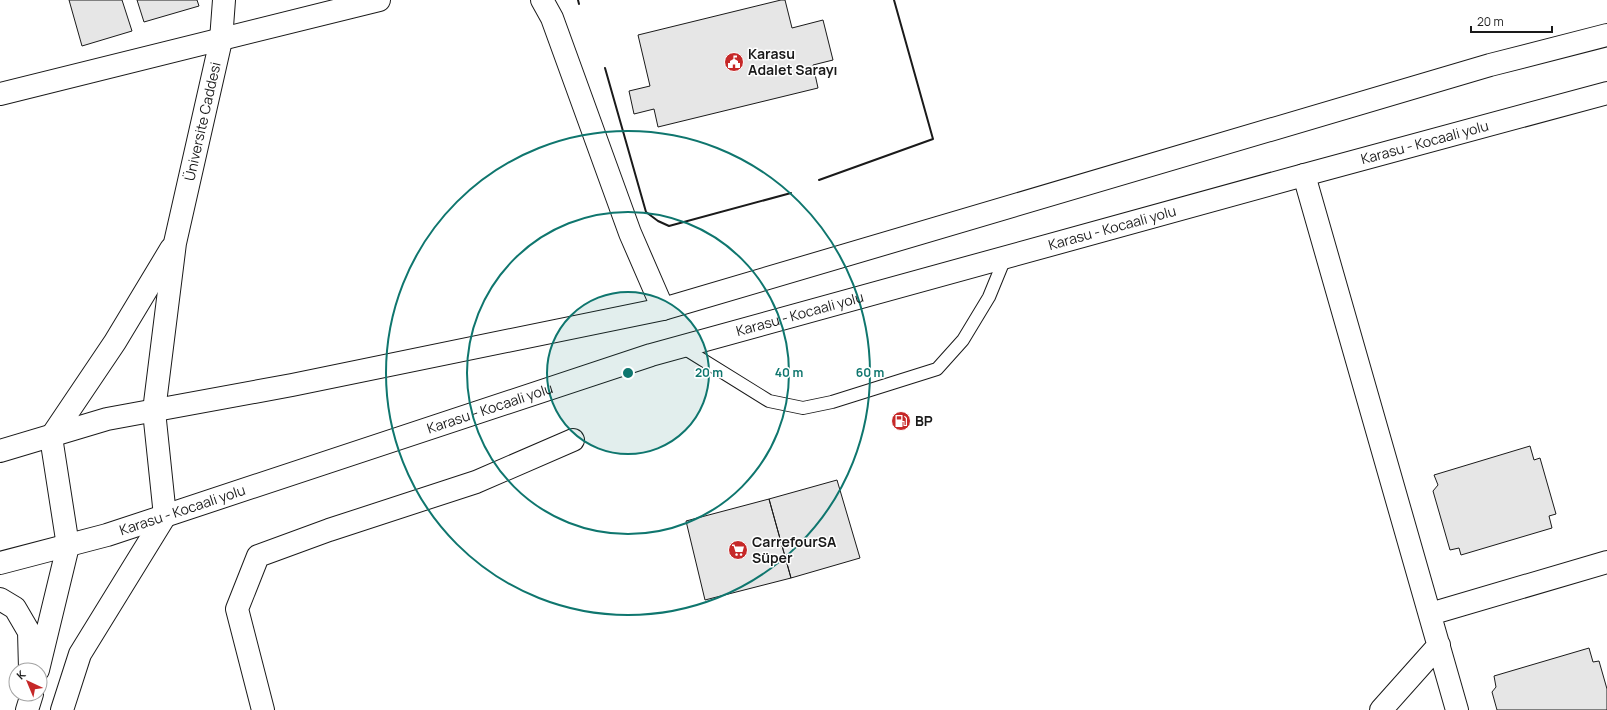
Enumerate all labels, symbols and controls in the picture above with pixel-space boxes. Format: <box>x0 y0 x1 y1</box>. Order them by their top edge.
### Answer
scale bar <box>1471 8 1552 34</box>
text: 20 m <box>1477 13 1504 30</box>
place label: Karasu Adalet Sarayı <box>748 44 837 79</box>
public building icon: Karasu Adalet Sarayı <box>723 51 745 73</box>
street label: Üniversite Caddesi <box>179 60 225 183</box>
street label: Karasu - Kocaali yolu <box>1359 116 1491 168</box>
street label: Karasu - Kocaali yolu <box>1046 201 1178 254</box>
street label: Karasu - Kocaali yolu <box>734 287 866 340</box>
text: 20 m <box>695 364 723 381</box>
text: 40 m <box>775 364 803 381</box>
text: 60 m <box>856 364 884 381</box>
centre of rings <box>621 366 635 380</box>
street label: Karasu - Kocaali yolu <box>424 378 555 437</box>
fuel station icon: BP <box>890 410 912 432</box>
place label: BP <box>915 411 933 430</box>
street label: Karasu - Kocaali yolu <box>117 480 248 539</box>
place label: CarrefourSA Süper <box>752 532 837 567</box>
supermarket icon: CarrefourSA Süper <box>727 539 749 561</box>
north arrow <box>8 662 48 702</box>
text: K <box>13 666 29 682</box>

